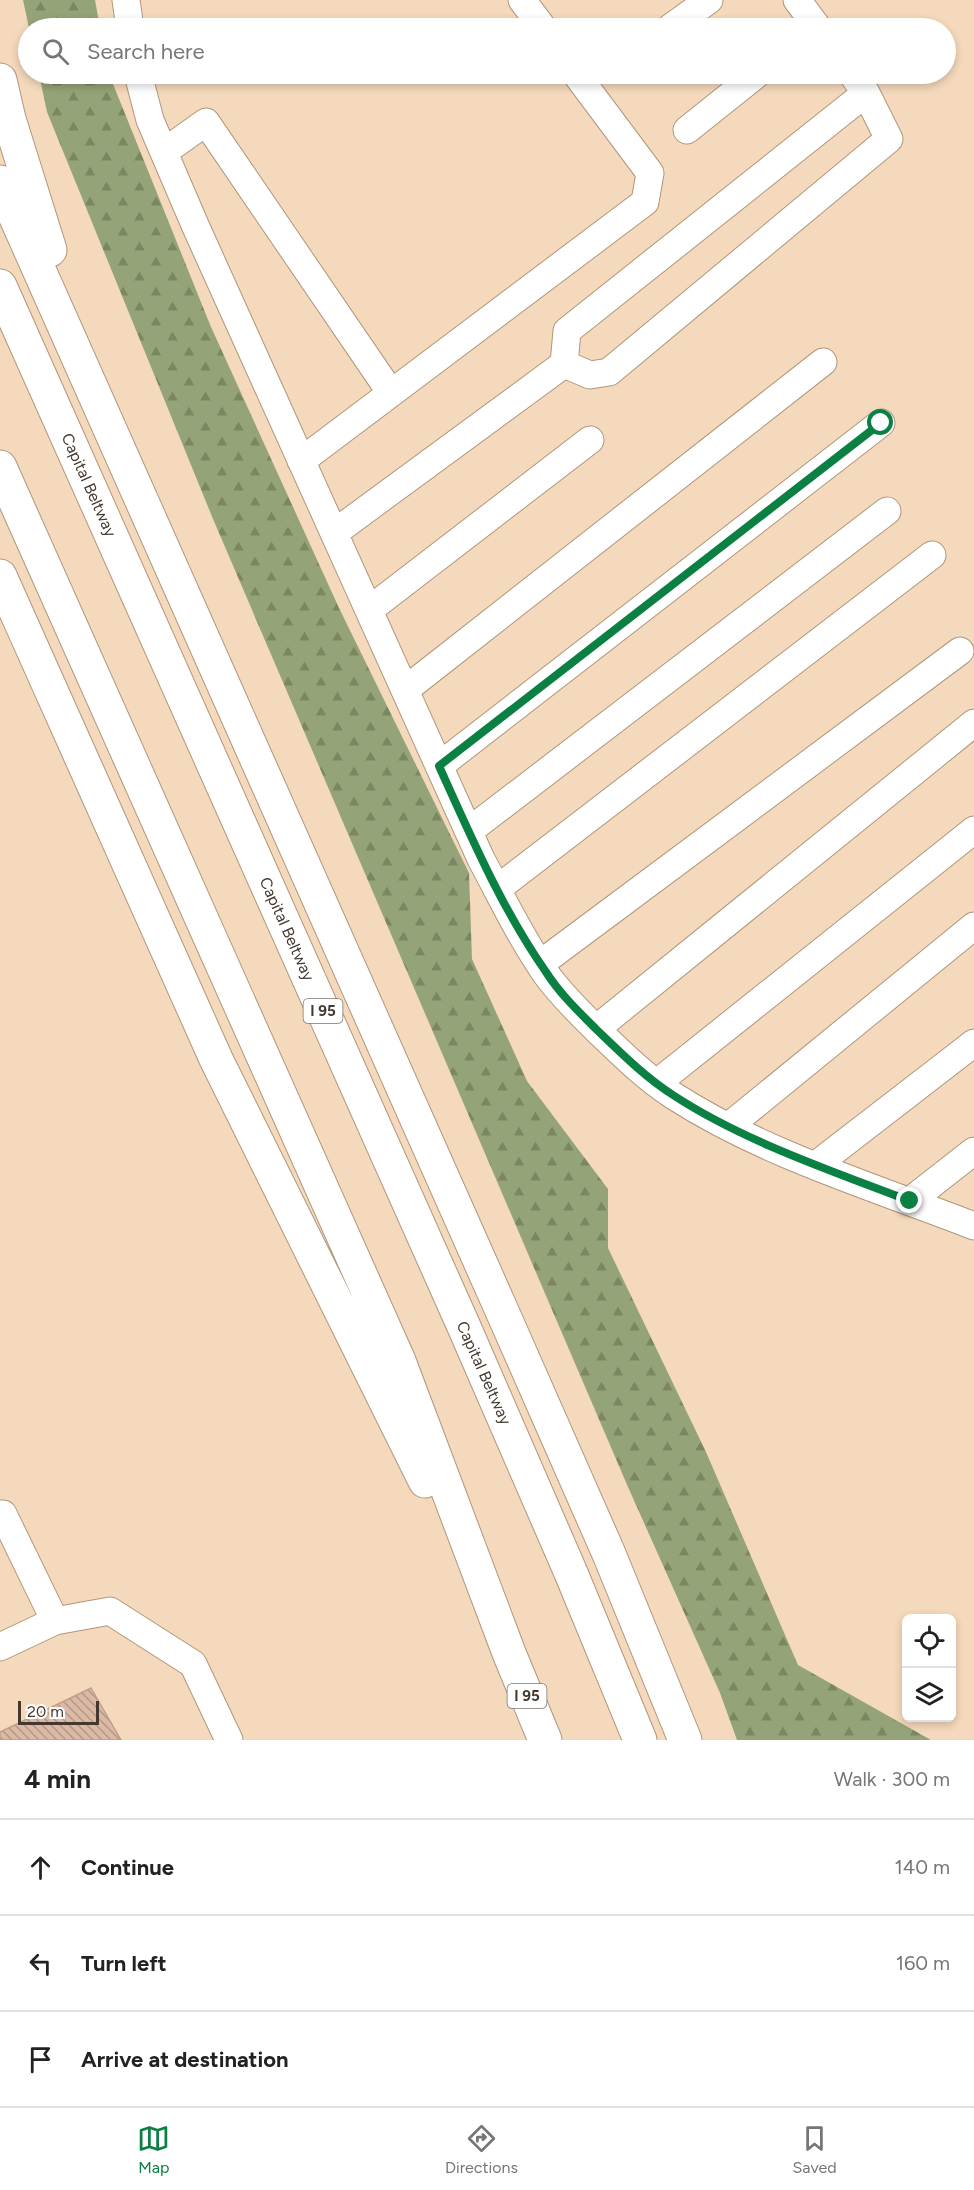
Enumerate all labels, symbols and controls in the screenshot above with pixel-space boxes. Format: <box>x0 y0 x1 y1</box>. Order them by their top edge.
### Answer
search box <box>18 18 956 84</box>
icon: search <box>39 35 72 68</box>
text: Search here <box>87 38 205 65</box>
route start <box>867 409 893 435</box>
street label: Capital Beltway <box>58 430 121 540</box>
street label: Capital Beltway <box>256 874 319 984</box>
road number: I 95 <box>304 999 342 1023</box>
route end <box>896 1187 922 1213</box>
street label: Capital Beltway <box>453 1318 516 1428</box>
map controls <box>902 1614 956 1722</box>
button: locate <box>902 1614 956 1668</box>
button: layers <box>902 1668 956 1722</box>
road number: I 95 <box>508 1684 546 1708</box>
scale bar <box>18 1698 99 1726</box>
text: 20 m <box>27 1702 64 1721</box>
text: 4 min <box>24 1763 91 1795</box>
text: Walk · 300 m <box>834 1767 950 1791</box>
icon: ahead <box>24 1851 57 1884</box>
text: Continue <box>81 1854 174 1881</box>
text: 140 m <box>895 1855 950 1879</box>
icon: left <box>24 1947 57 1980</box>
text: Turn left <box>81 1950 167 1977</box>
text: 160 m <box>896 1951 950 1975</box>
icon: arrive <box>24 2043 57 2076</box>
text: Arrive at destination <box>81 2046 289 2073</box>
tab: Map <box>137 2122 170 2177</box>
tab: Directions <box>445 2122 518 2177</box>
tab: Saved <box>793 2122 837 2177</box>

